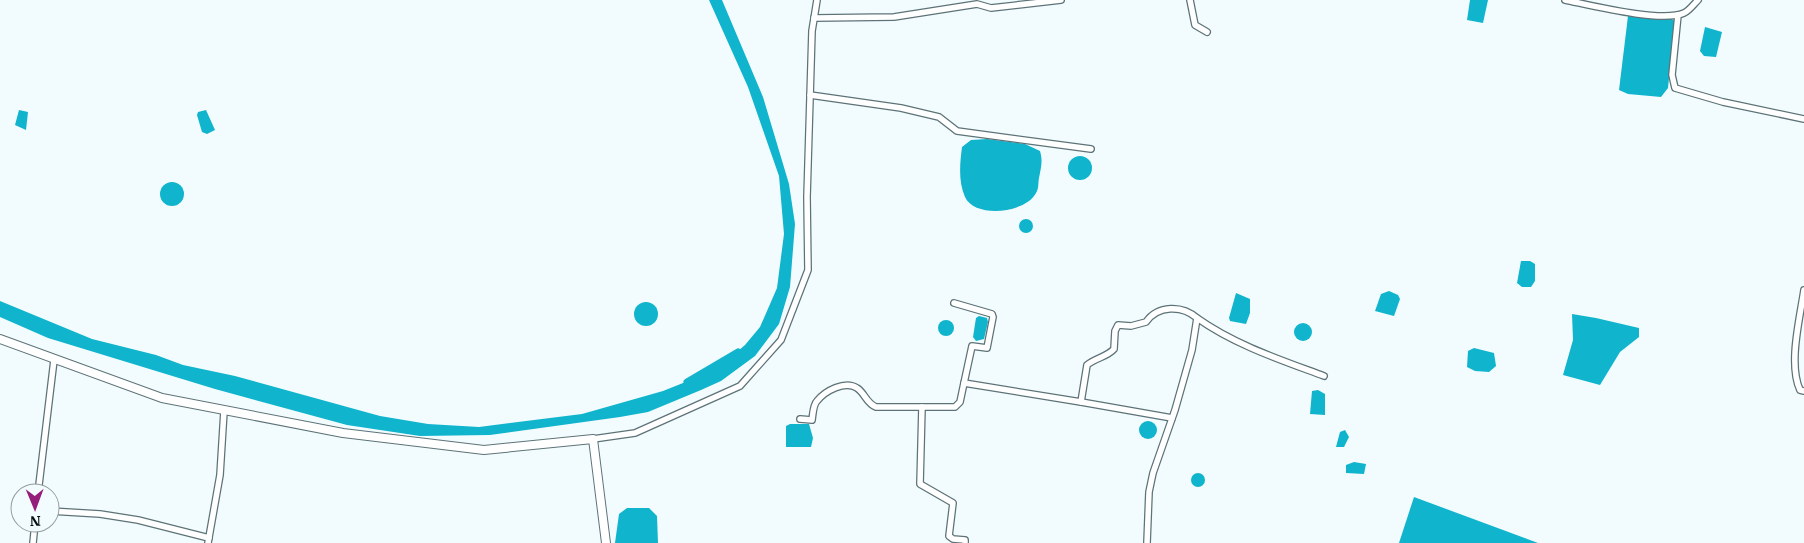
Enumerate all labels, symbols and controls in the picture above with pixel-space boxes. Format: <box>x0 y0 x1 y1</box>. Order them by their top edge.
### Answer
north arrow <box>10 483 60 533</box>
text: N <box>30 512 41 530</box>

